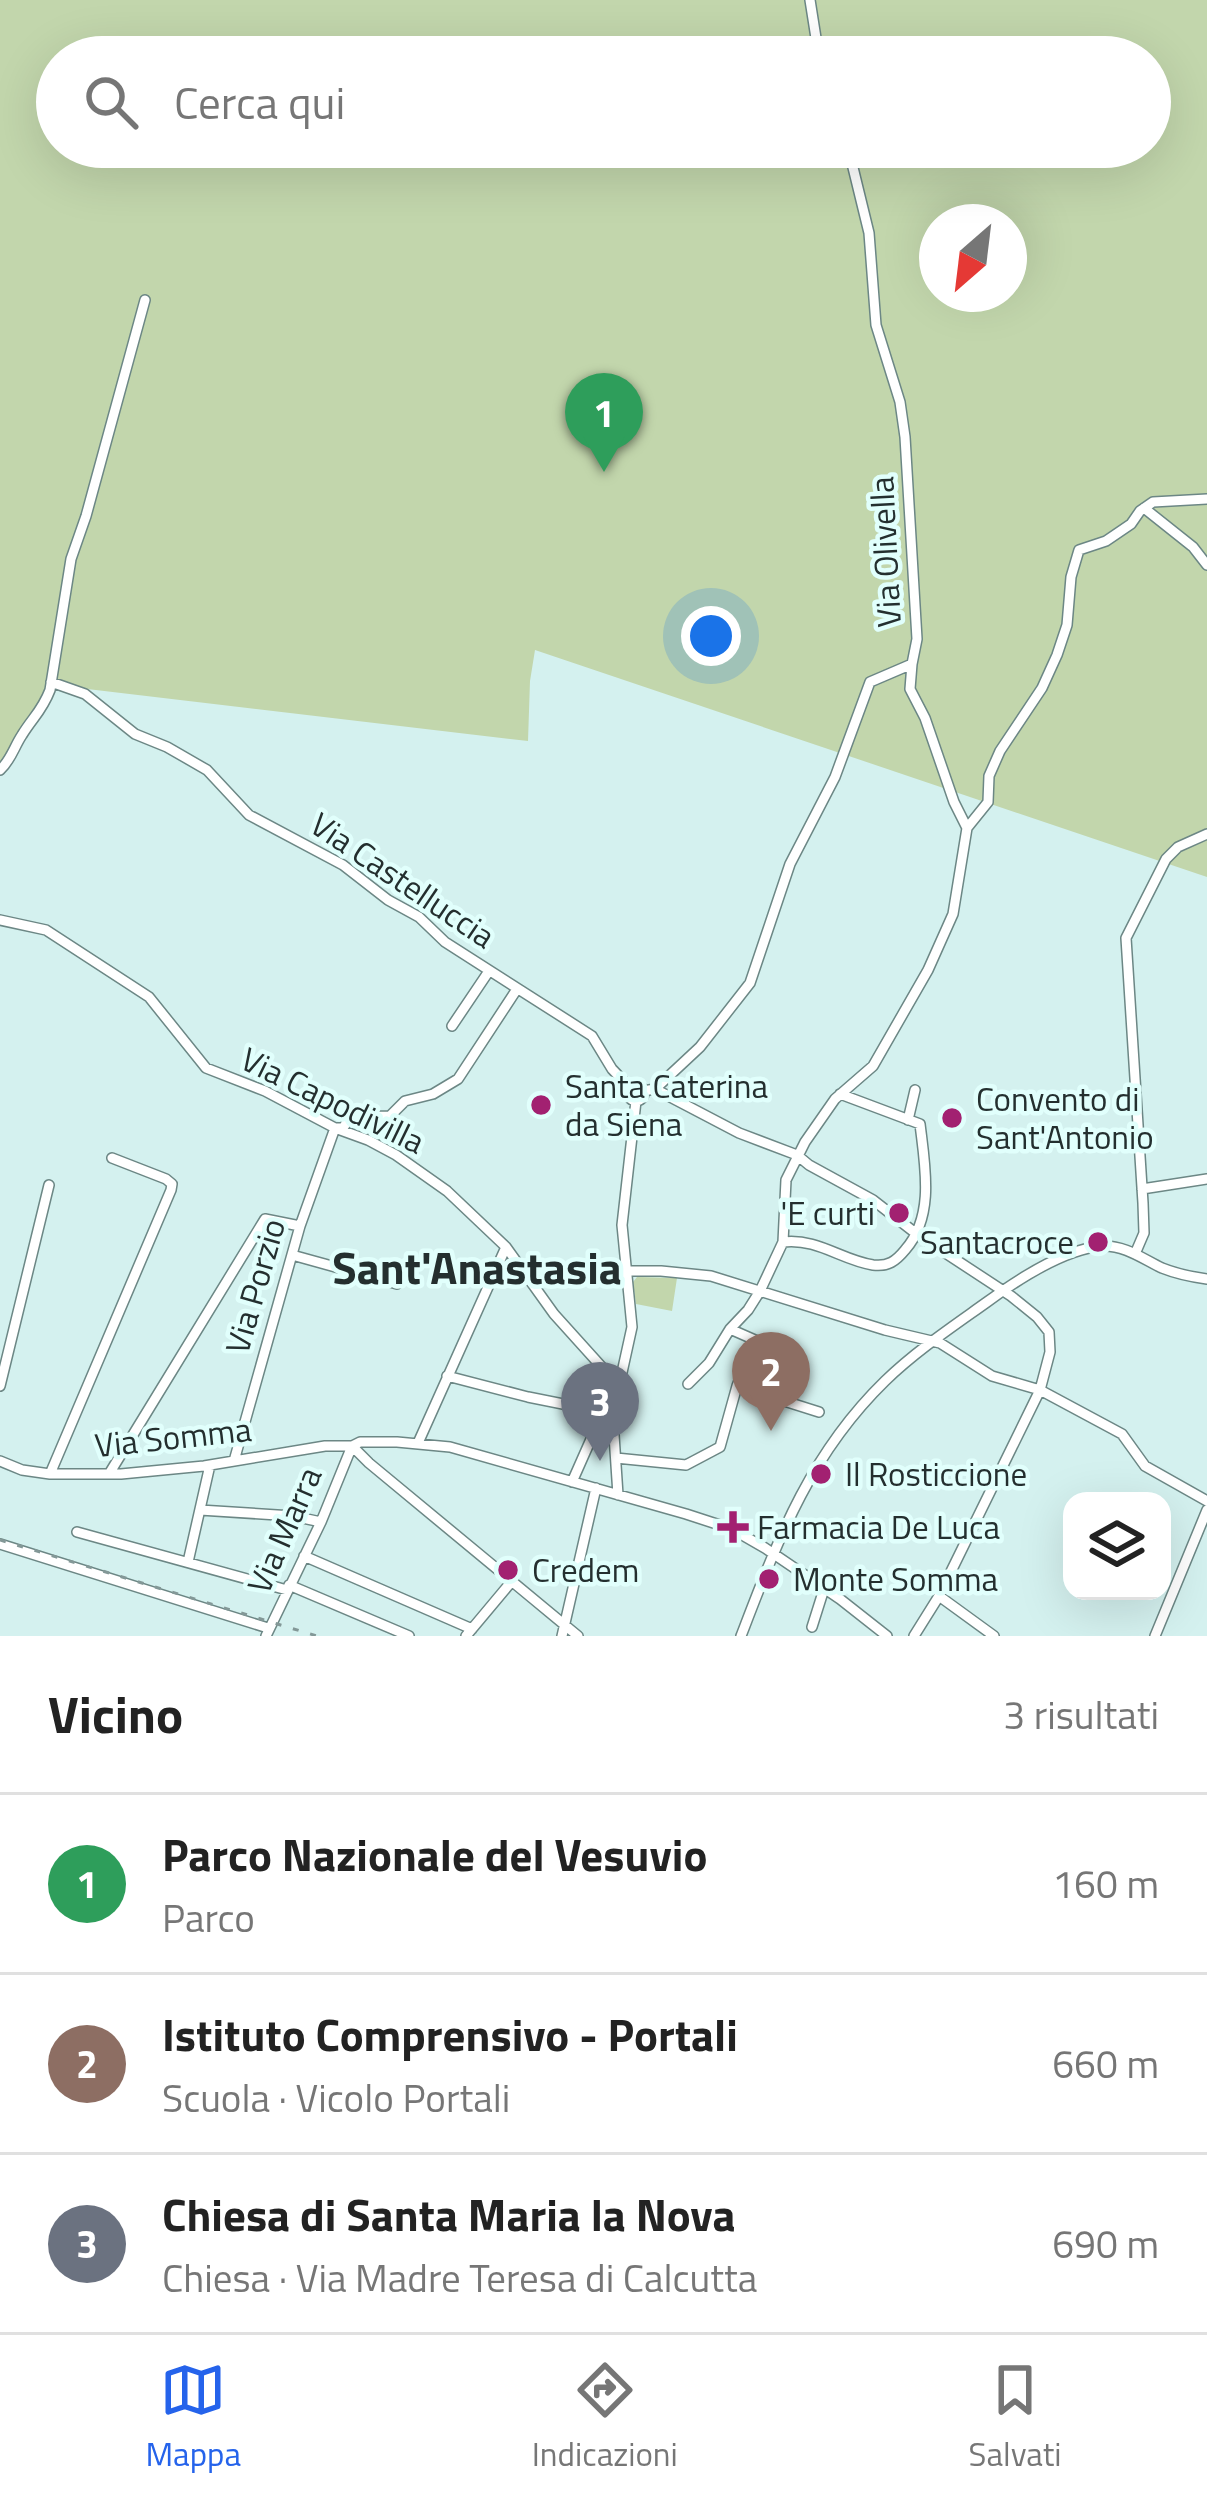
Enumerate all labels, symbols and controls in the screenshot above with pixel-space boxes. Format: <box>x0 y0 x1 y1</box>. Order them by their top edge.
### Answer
search box <box>36 36 1171 168</box>
text: Cerca qui <box>174 68 345 136</box>
icon: search <box>78 69 144 135</box>
north arrow <box>919 204 1027 312</box>
pin: 1 <box>565 373 643 472</box>
street label: Via Olivella <box>856 475 914 629</box>
your location <box>681 606 741 666</box>
street label: Via Castelluccia <box>301 800 505 960</box>
street label: Via Capodivilla <box>233 1034 433 1166</box>
place label: Santa Caterina da Siena <box>565 1061 768 1149</box>
place label: Convento di Sant'Antonio <box>976 1074 1154 1162</box>
marker: Santa Caterina da Siena <box>528 1092 554 1118</box>
marker: Convento di Sant'Antonio <box>939 1105 965 1131</box>
place label: 'E curti <box>780 1188 875 1238</box>
marker: 'E curti <box>886 1200 912 1226</box>
street label: Via Porzio <box>212 1213 298 1359</box>
place label: Santacroce <box>920 1217 1074 1267</box>
marker: Santacroce <box>1085 1229 1111 1255</box>
district label: Sant'Anastasia <box>332 1233 622 1301</box>
pin: 2 <box>732 1332 810 1431</box>
pin: 3 <box>561 1362 639 1461</box>
street label: Via Somma <box>92 1404 254 1470</box>
place label: Il Rosticcione <box>845 1449 1027 1499</box>
street label: Via Marra <box>234 1459 334 1601</box>
marker: Il Rosticcione <box>808 1461 834 1487</box>
map controls <box>1063 1492 1171 1600</box>
button: layers <box>1063 1492 1171 1600</box>
place label: Farmacia De Luca <box>757 1502 1000 1552</box>
marker: Farmacia De Luca <box>720 1514 746 1540</box>
place label: Credem <box>532 1545 639 1595</box>
place label: Monte Somma <box>793 1554 998 1604</box>
marker: Credem <box>495 1557 521 1583</box>
marker: Monte Somma <box>756 1566 782 1592</box>
text: Vicino <box>48 1675 183 1753</box>
text: 3 risultati <box>1003 1685 1159 1744</box>
text: Parco Nazionale del Vesuvio <box>162 1820 707 1888</box>
text: 1 <box>76 1854 98 1913</box>
text: 160 m <box>1052 1854 1159 1913</box>
text: Parco <box>162 1888 255 1947</box>
text: Istituto Comprensivo - Portali <box>162 2000 738 2068</box>
text: 2 <box>76 2034 98 2093</box>
text: 660 m <box>1052 2034 1159 2093</box>
text: Scuola · Vicolo Portali <box>162 2068 510 2127</box>
text: Chiesa di Santa Maria la Nova <box>162 2180 735 2248</box>
text: 3 <box>76 2214 98 2273</box>
text: 690 m <box>1052 2214 1159 2273</box>
text: Chiesa · Via Madre Teresa di Calcutta <box>162 2248 757 2307</box>
tab: Mappa <box>145 2357 241 2479</box>
tab: Indicazioni <box>532 2357 678 2479</box>
tab: Salvati <box>969 2357 1062 2479</box>

